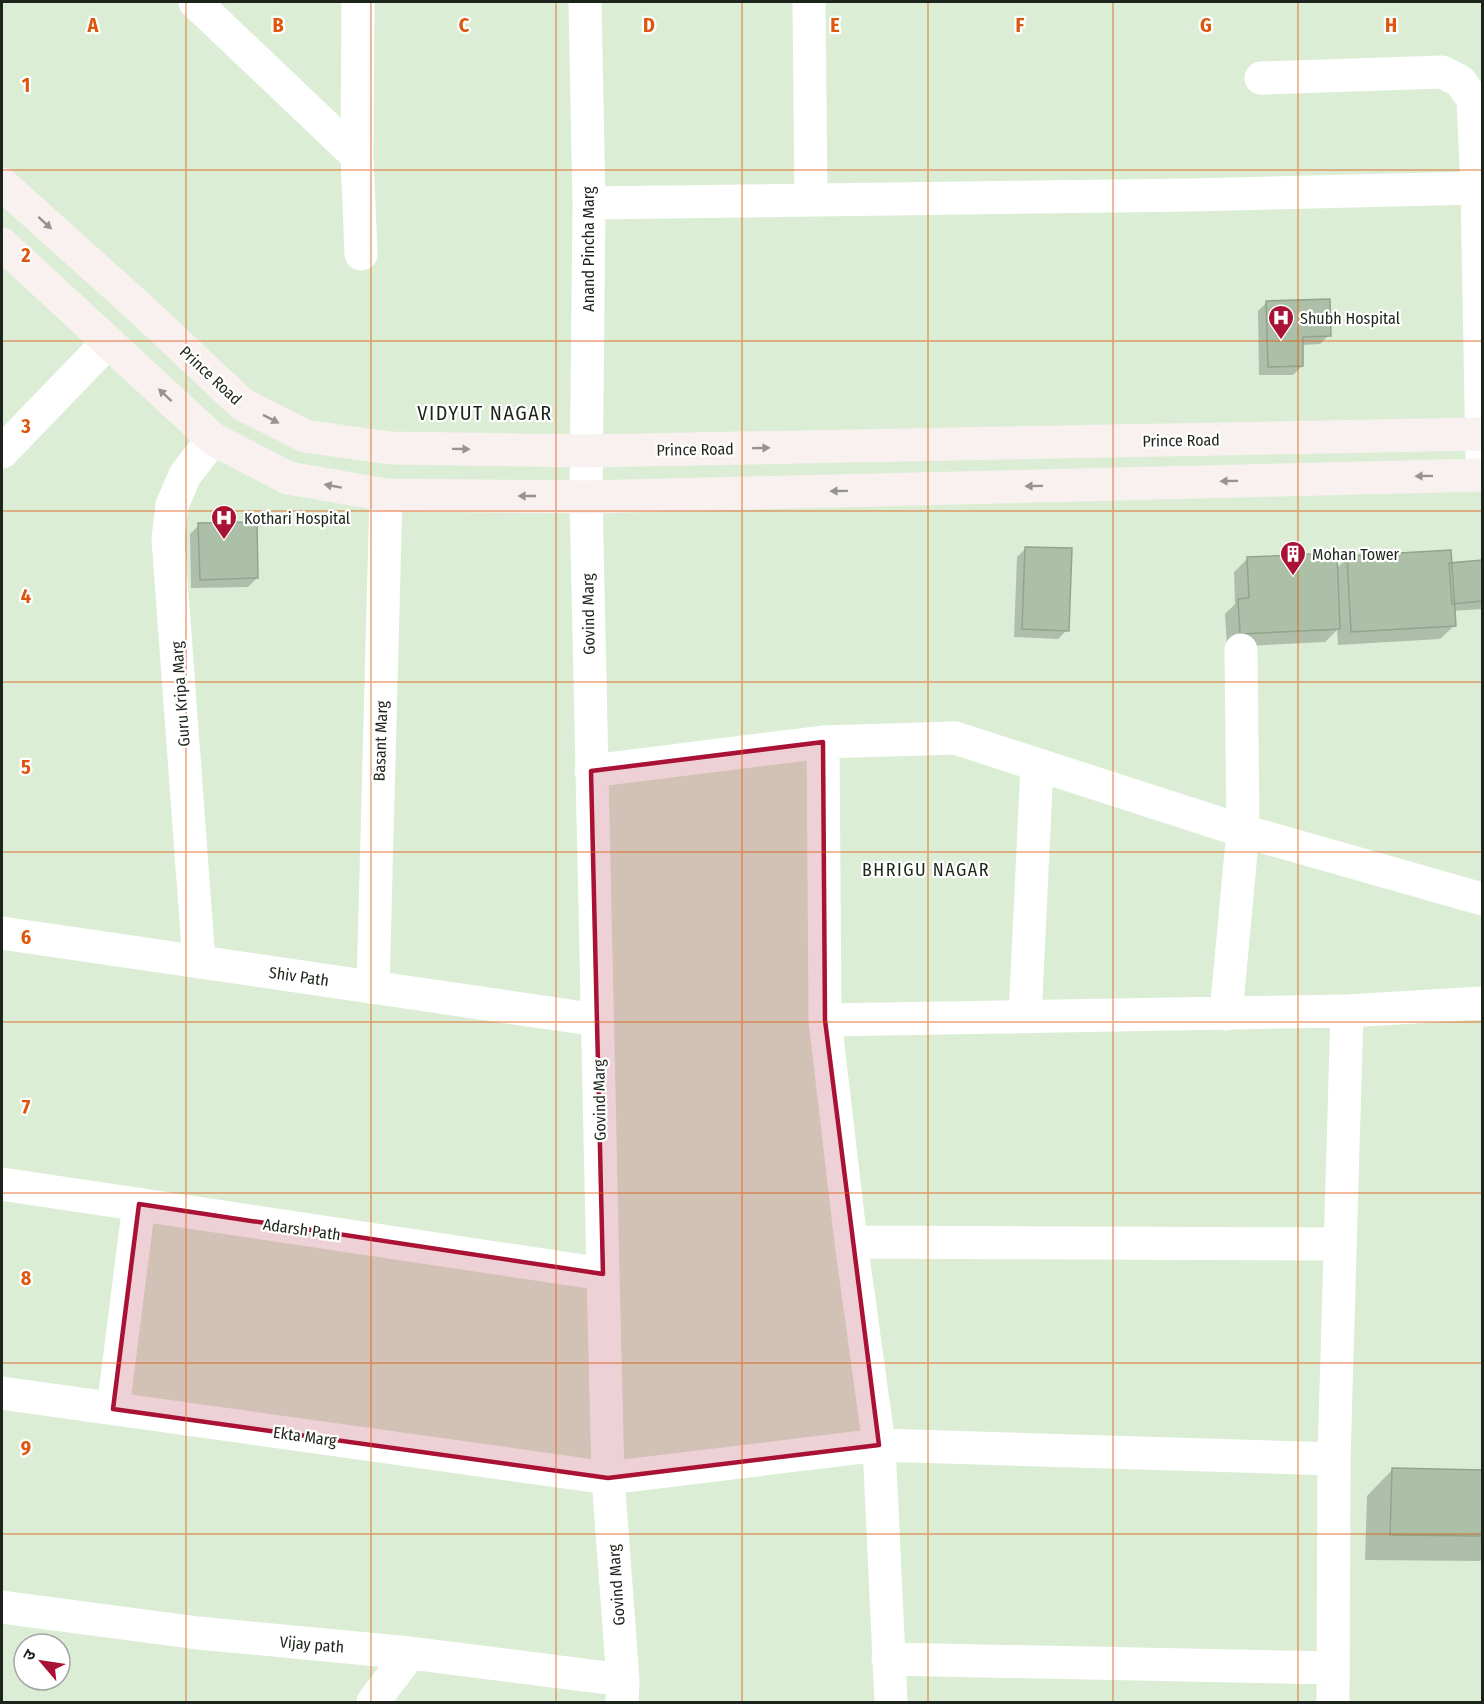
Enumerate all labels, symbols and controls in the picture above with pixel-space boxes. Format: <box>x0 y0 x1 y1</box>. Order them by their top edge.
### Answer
text: A <box>87 13 100 37</box>
text: B <box>272 13 284 37</box>
text: C <box>459 13 470 37</box>
text: D <box>643 13 655 37</box>
text: E <box>830 13 840 37</box>
text: F <box>1016 13 1025 37</box>
text: G <box>1200 13 1212 37</box>
text: H <box>1385 13 1397 37</box>
text: 1 <box>22 73 30 97</box>
street label: Anand Pincha Marg <box>579 186 598 312</box>
one-way arrow <box>37 216 52 229</box>
text: 2 <box>20 243 31 267</box>
hospital icon: Shubh Hospital <box>1266 303 1296 341</box>
place label: Shubh Hospital <box>1300 309 1400 328</box>
street label: Prince Road <box>176 342 245 409</box>
one-way arrow <box>158 388 173 402</box>
district label: VIDYUT NAGAR <box>417 401 553 425</box>
text: 3 <box>20 414 31 438</box>
one-way arrow <box>262 414 279 423</box>
street label: Prince Road <box>1142 430 1220 451</box>
street label: Prince Road <box>656 439 734 460</box>
one-way arrow <box>751 443 770 453</box>
one-way arrow <box>451 445 470 454</box>
one-way arrow <box>1415 471 1434 481</box>
one-way arrow <box>1220 476 1239 486</box>
one-way arrow <box>323 481 342 490</box>
one-way arrow <box>1025 481 1044 490</box>
one-way arrow <box>830 486 849 495</box>
one-way arrow <box>518 491 537 501</box>
hospital icon: Kothari Hospital <box>209 503 239 541</box>
place label: Kothari Hospital <box>244 509 350 528</box>
building icon: Mohan Tower <box>1278 539 1308 577</box>
place label: Mohan Tower <box>1312 545 1400 564</box>
street label: Govind Marg <box>578 573 599 655</box>
text: 4 <box>21 584 31 608</box>
street label: Guru Kripa Marg <box>167 640 194 747</box>
street label: Basant Marg <box>370 700 391 782</box>
text: 5 <box>21 755 31 779</box>
district label: BHRIGU NAGAR <box>862 859 990 881</box>
text: 6 <box>21 925 31 949</box>
street label: Shiv Path <box>268 963 330 990</box>
street label: Govind Marg <box>589 1059 610 1141</box>
text: 7 <box>22 1095 31 1119</box>
street label: Adarsh Path <box>262 1215 342 1244</box>
text: 8 <box>21 1266 32 1290</box>
street label: Ekta Marg <box>272 1423 338 1450</box>
text: 9 <box>21 1436 31 1460</box>
street label: Govind Marg <box>604 1543 629 1626</box>
north arrow <box>12 1632 72 1692</box>
street label: Vijay path <box>279 1632 345 1657</box>
text: उ <box>19 1646 40 1664</box>

